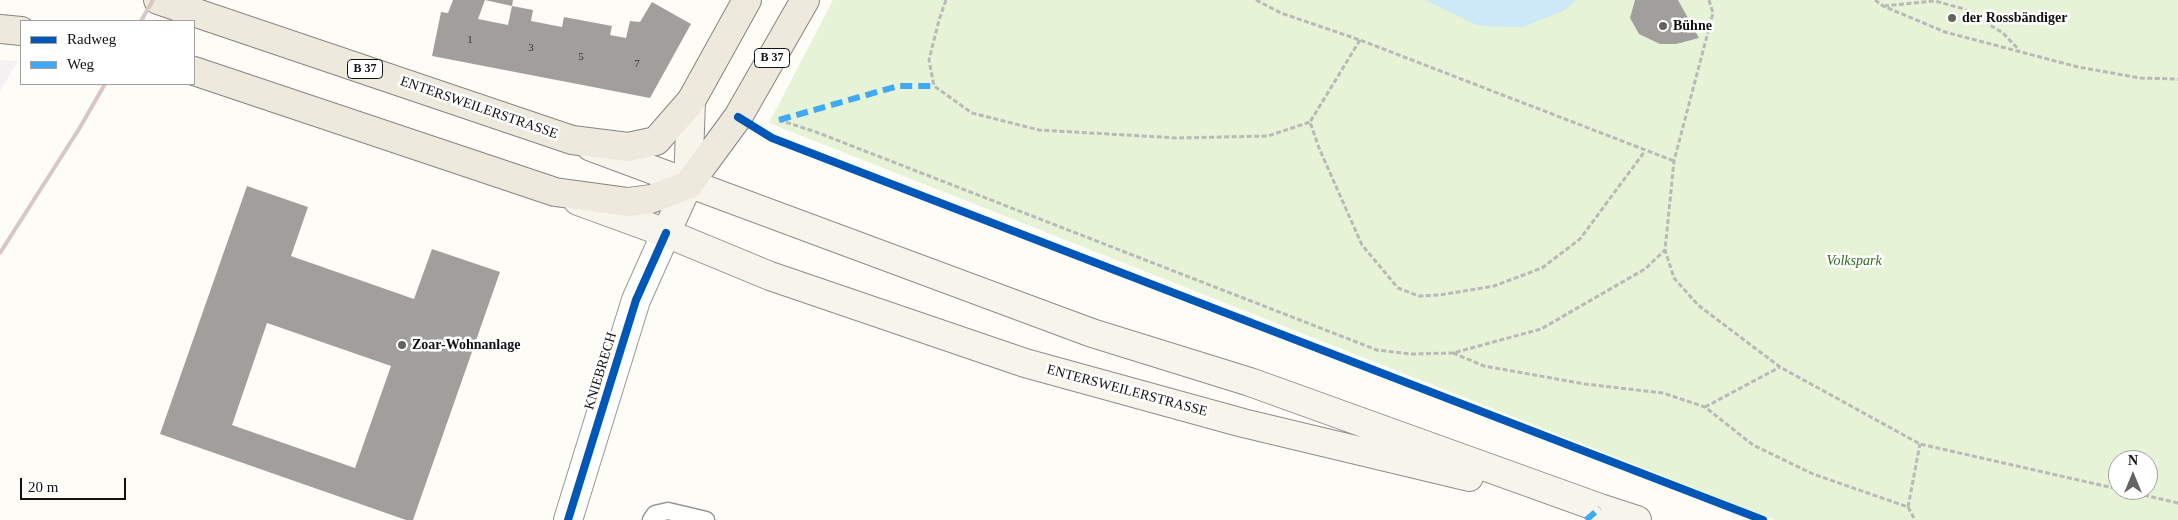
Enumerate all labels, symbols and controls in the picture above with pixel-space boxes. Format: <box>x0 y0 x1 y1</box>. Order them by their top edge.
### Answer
place label: der Rossbändiger <box>1962 10 2067 26</box>
marker: der Rossbändiger <box>1946 12 1958 24</box>
place label: Bühne <box>1673 18 1712 34</box>
legend <box>20 20 195 85</box>
marker: Bühne <box>1657 20 1669 32</box>
text: Radweg <box>67 31 116 47</box>
house number: 1 <box>467 33 473 47</box>
house number: 3 <box>528 41 534 55</box>
road number: B 37 <box>754 48 790 68</box>
house number: 5 <box>578 50 584 64</box>
text: Weg <box>67 56 94 72</box>
house number: 7 <box>634 57 640 71</box>
road number: B 37 <box>348 60 382 78</box>
street label: ENTERSWEILERSTRASSE <box>398 73 560 143</box>
park label: Volkspark <box>1826 253 1882 269</box>
street label: KNIEBRECH <box>581 330 621 412</box>
place label: Zoar-Wohnanlage <box>412 337 520 353</box>
marker: Zoar-Wohnanlage <box>396 339 408 351</box>
street label: ENTERSWEILERSTRASSE <box>1045 361 1209 421</box>
north arrow <box>2108 450 2158 500</box>
text: N <box>2128 453 2138 468</box>
scale bar <box>22 468 129 500</box>
text: 20 m <box>28 479 58 495</box>

